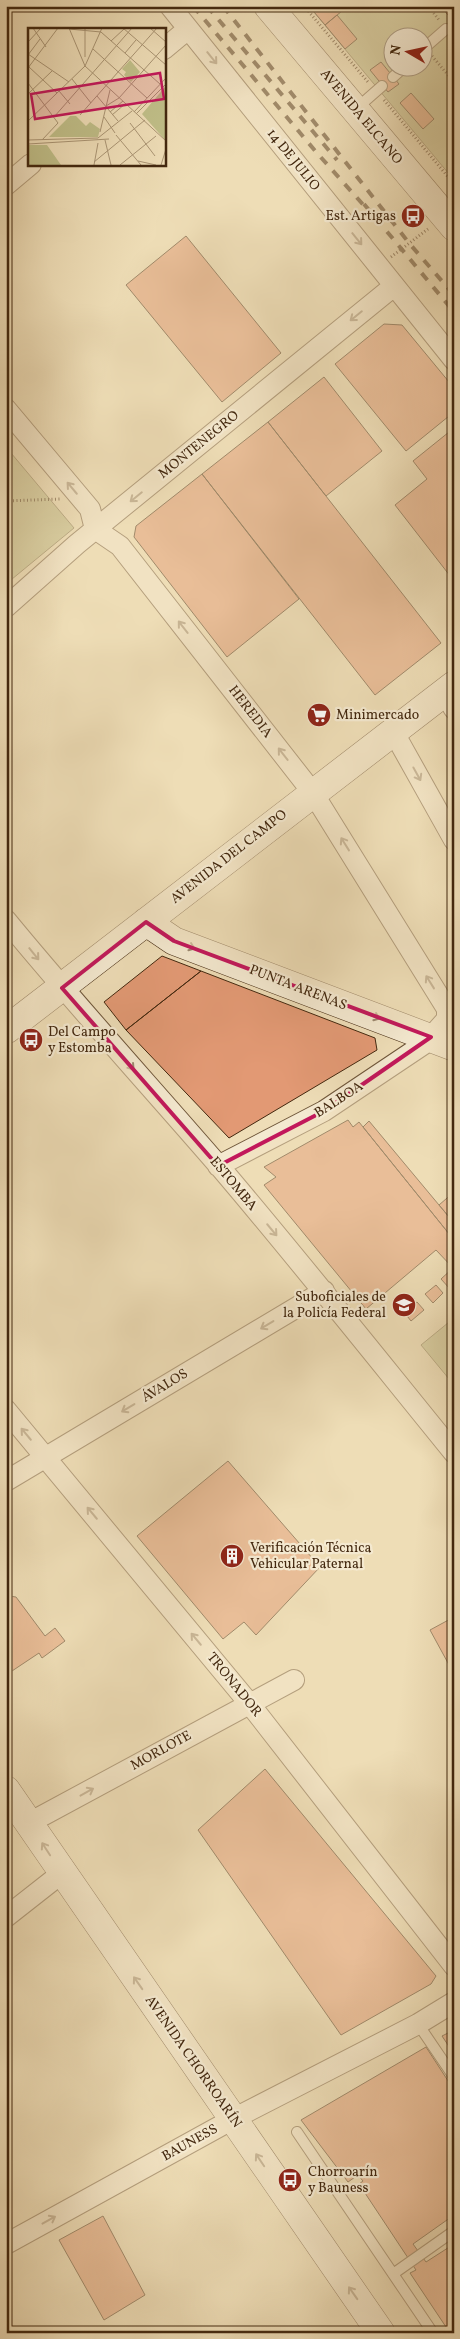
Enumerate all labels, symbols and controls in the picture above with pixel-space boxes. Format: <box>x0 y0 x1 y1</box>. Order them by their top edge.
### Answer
inset map <box>28 28 165 165</box>
north arrow <box>382 28 432 78</box>
text: N <box>386 44 407 57</box>
one-way arrow <box>206 51 217 64</box>
street label: AVENIDA ELCANO <box>315 65 407 169</box>
street label: 14 DE JULIO <box>262 125 324 195</box>
bus stop icon: Est. Artigas <box>400 203 426 229</box>
place label: Est. Artigas <box>326 207 396 226</box>
one-way arrow <box>352 232 362 246</box>
one-way arrow <box>350 310 363 321</box>
street label: MONTENEGRO <box>155 407 243 483</box>
one-way arrow <box>66 481 77 494</box>
one-way arrow <box>130 491 143 502</box>
one-way arrow <box>178 620 189 633</box>
street label: HEREDIA <box>223 682 277 742</box>
supermarket icon: Minimercado <box>306 702 332 728</box>
place label: Minimercado <box>336 706 419 725</box>
one-way arrow <box>278 748 289 761</box>
one-way arrow <box>412 766 422 781</box>
street label: AVENIDA DEL CAMPO <box>167 805 291 909</box>
one-way arrow <box>339 837 349 851</box>
one-way arrow <box>180 942 196 951</box>
one-way arrow <box>28 947 39 960</box>
street label: PUNTA ARENAS <box>246 961 350 1015</box>
one-way arrow <box>425 975 435 989</box>
one-way arrow <box>365 1012 380 1021</box>
place label: Del Campo y Estomba <box>48 1023 116 1058</box>
bus stop icon: Del Campo y Estomba <box>18 1027 44 1053</box>
one-way arrow <box>123 1057 134 1070</box>
street label: BALBOA <box>311 1077 367 1123</box>
street label: ESTOMBA <box>205 1153 261 1215</box>
one-way arrow <box>267 1223 278 1236</box>
place label: Suboficiales de la Policía Federal <box>283 1288 386 1323</box>
school or university icon: Suboficiales de la Policía Federal <box>391 1292 417 1318</box>
one-way arrow <box>261 1320 275 1330</box>
street label: ÁVALOS <box>138 1365 192 1407</box>
one-way arrow <box>121 1404 135 1414</box>
one-way arrow <box>20 1427 32 1440</box>
one-way arrow <box>87 1507 98 1520</box>
place label: Verificación Técnica Vehicular Paternal <box>250 1539 371 1574</box>
building icon: Verificación Técnica Vehicular Paternal <box>219 1543 245 1569</box>
one-way arrow <box>190 1632 201 1645</box>
street label: TRONADOR <box>202 1649 266 1721</box>
street label: MORLOTE <box>127 1726 195 1776</box>
one-way arrow <box>79 1786 94 1796</box>
one-way arrow <box>41 1842 51 1856</box>
one-way arrow <box>133 1976 143 1990</box>
street label: AVENIDA CHORROARÍN <box>140 1992 246 2132</box>
street label: BAUNESS <box>159 2120 221 2166</box>
one-way arrow <box>255 2153 265 2167</box>
place label: Chorroarín y Bauness <box>308 2163 378 2198</box>
bus stop icon: Chorroarín y Bauness <box>277 2167 303 2193</box>
one-way arrow <box>41 2215 56 2225</box>
one-way arrow <box>348 2286 358 2300</box>

